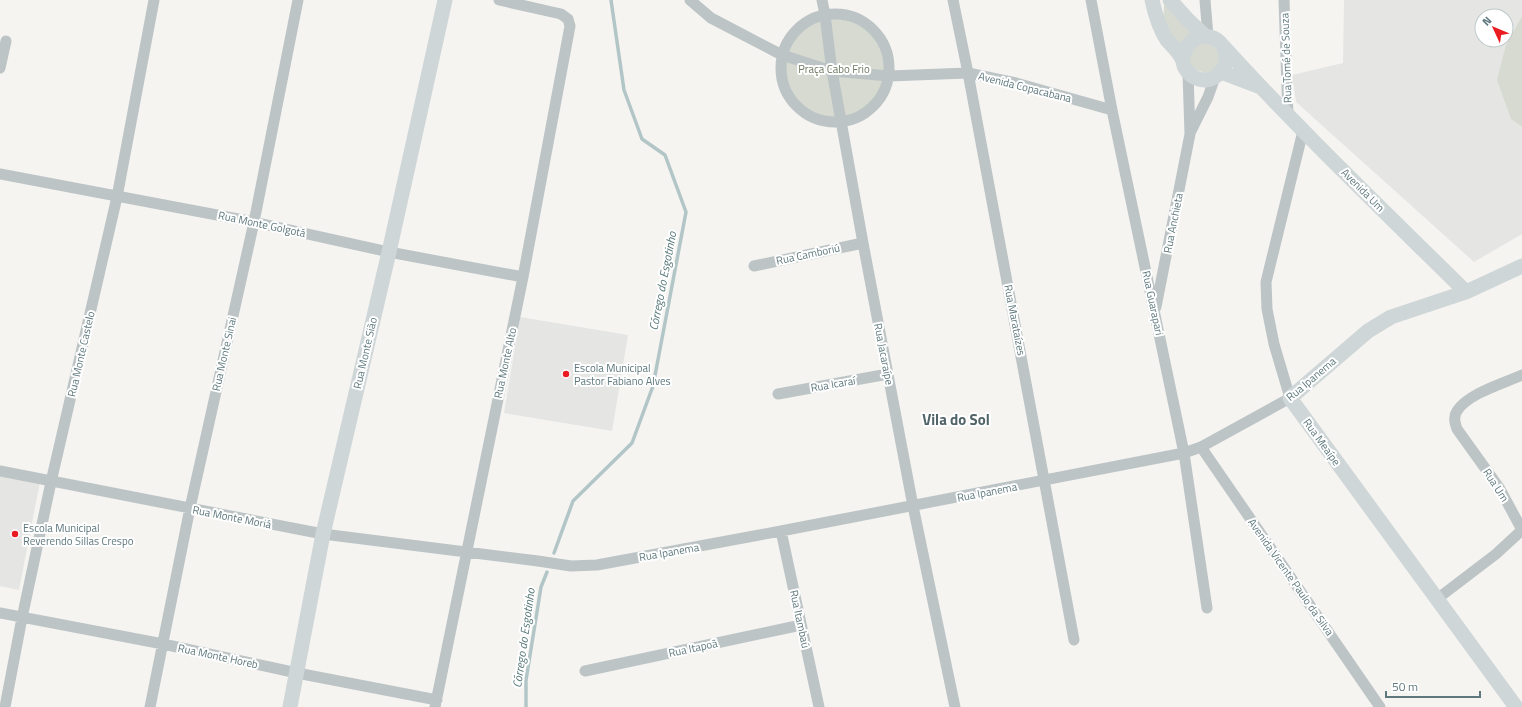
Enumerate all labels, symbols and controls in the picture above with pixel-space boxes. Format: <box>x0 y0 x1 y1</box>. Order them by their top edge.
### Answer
north arrow <box>1474 8 1514 48</box>
street label: Rua Tomé de Souza <box>1276 12 1296 103</box>
text: N <box>1478 13 1495 29</box>
park label: Praça Cabo Frio <box>798 61 870 77</box>
street label: Avenida Copacabana <box>977 68 1074 106</box>
street label: Avenida Um <box>1338 165 1388 215</box>
street label: Rua Anchieta <box>1159 191 1187 254</box>
street label: Rua Monte Golgotá <box>217 207 308 241</box>
water label: Córrego do Esgotinho <box>644 229 682 332</box>
street label: Rua Camboriú <box>775 239 842 269</box>
street label: Rua Guarapari <box>1138 269 1168 337</box>
street label: Rua Marataízes <box>1000 283 1030 357</box>
street label: Rua Monte Castelo <box>63 309 99 398</box>
street label: Rua Monte Sinai <box>208 315 240 393</box>
street label: Rua Monte Sião <box>349 316 381 390</box>
street label: Rua Jacaraípe <box>870 322 898 387</box>
street label: Rua Monte Alto <box>490 326 520 400</box>
street label: Rua Ipanema <box>1283 353 1340 405</box>
place label: Escola Municipal Pastor Fabiano Alves <box>574 360 671 389</box>
marker: Escola Municipal Pastor Fabiano Alves <box>561 369 571 379</box>
street label: Rua Icaraí <box>809 372 858 396</box>
district label: Vila do Sol <box>922 408 990 431</box>
street label: Rua Meaípe <box>1300 415 1345 469</box>
street label: Rua Um <box>1479 465 1513 505</box>
street label: Rua Ipanema <box>956 478 1019 506</box>
street label: Rua Monte Moriá <box>191 502 273 533</box>
street label: Avenida Vicente Paulo da Silva <box>1244 515 1338 639</box>
place label: Escola Municipal Reverendo Sillas Crespo <box>23 520 134 549</box>
marker: Escola Municipal Reverendo Sillas Crespo <box>10 529 20 539</box>
street label: Rua Ipanema <box>638 539 701 565</box>
water label: Córrego do Esgotinho <box>507 586 540 689</box>
street label: Rua Itambaú <box>786 589 814 650</box>
street label: Rua Itapoã <box>667 635 719 661</box>
street label: Rua Monte Horeb <box>177 640 260 672</box>
scale bar <box>1386 673 1480 699</box>
text: 50 m <box>1392 677 1418 696</box>

